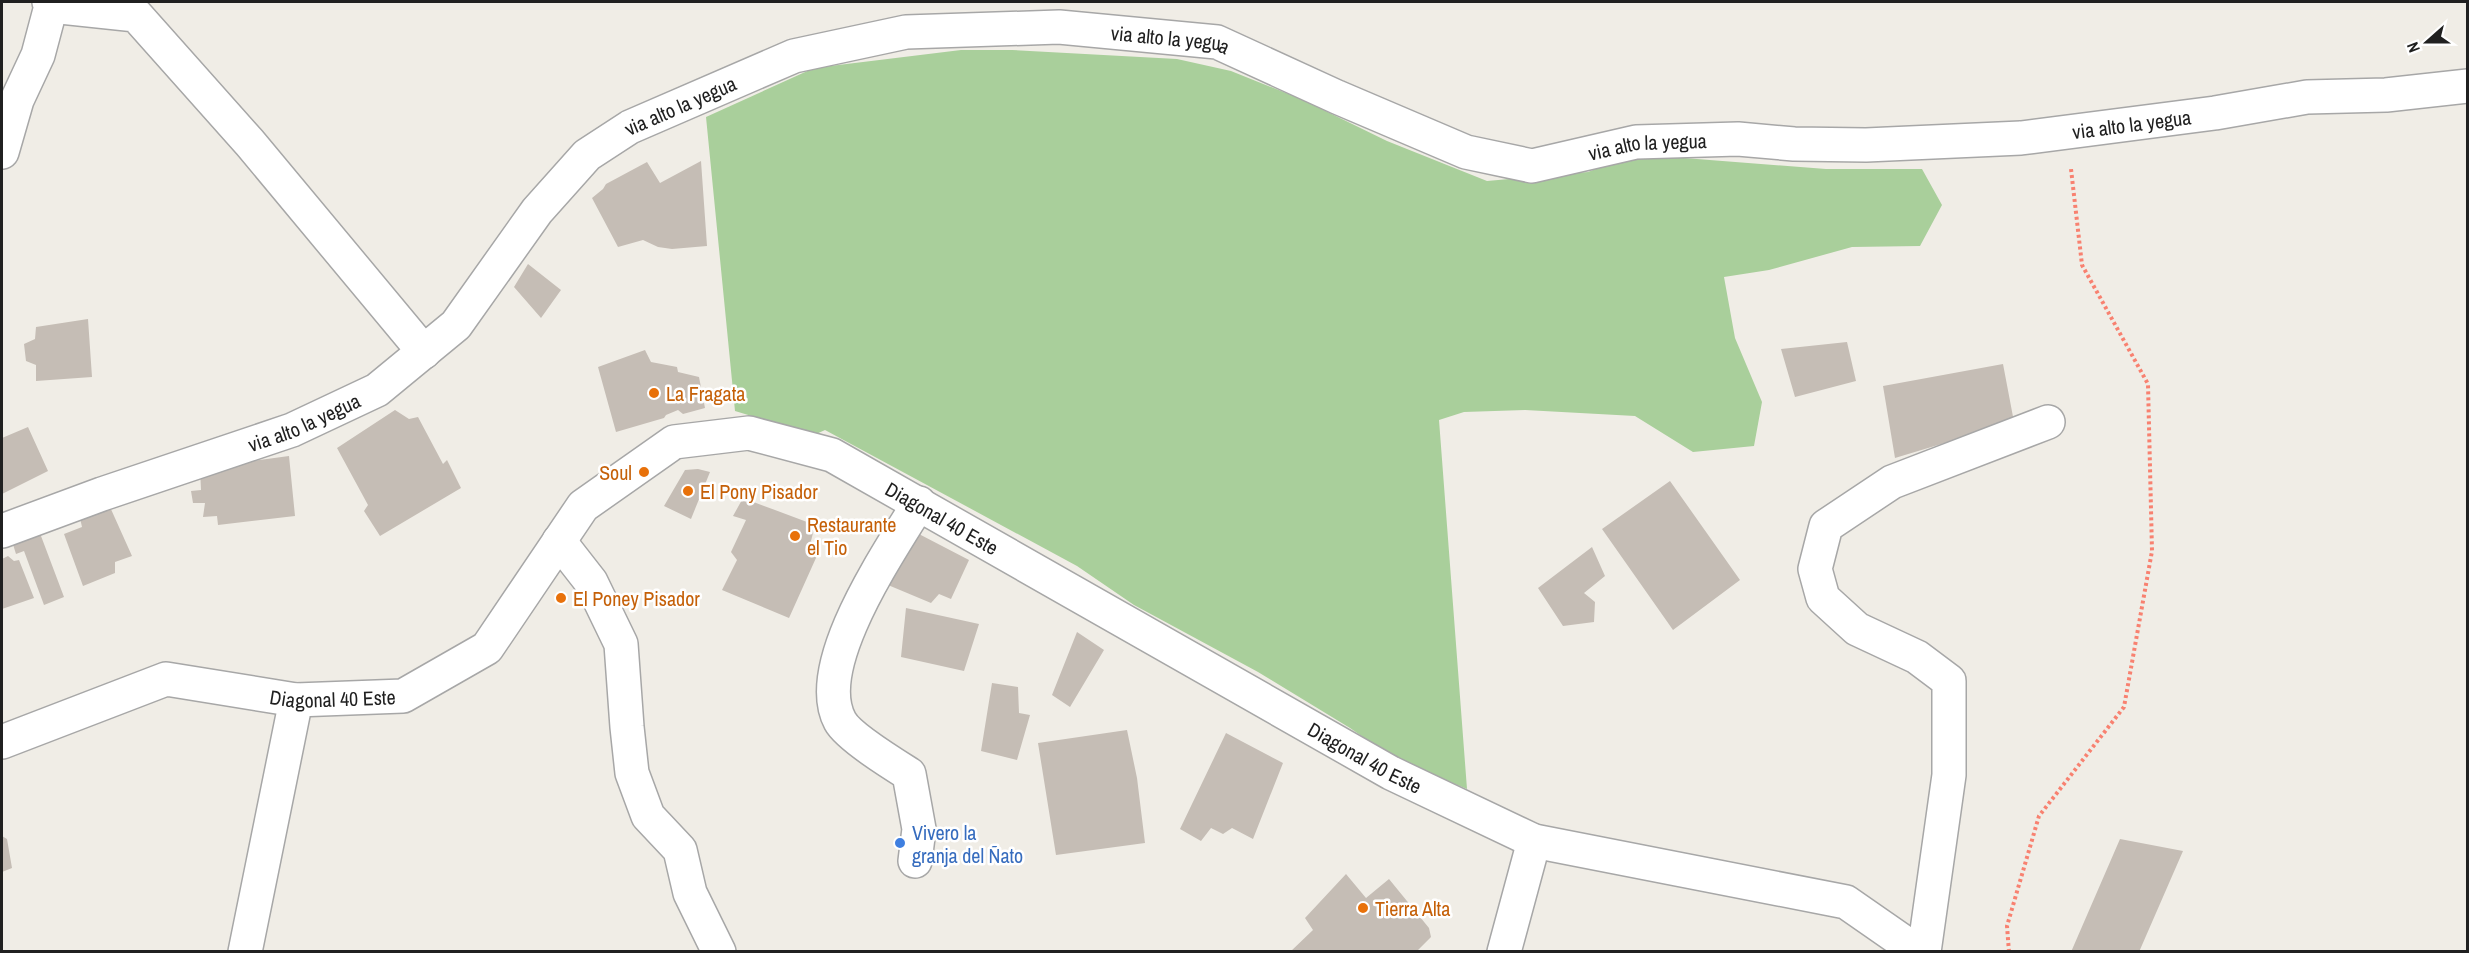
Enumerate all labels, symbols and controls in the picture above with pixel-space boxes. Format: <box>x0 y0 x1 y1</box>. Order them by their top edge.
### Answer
north arrow <box>2397 12 2457 72</box>
street label: via alto la yegua <box>1110 19 1235 60</box>
text: N <box>2401 39 2425 56</box>
street label: via alto la yegua <box>618 69 740 141</box>
street label: via alto la yegua <box>2071 103 2193 145</box>
street label: via alto la yegua <box>1585 126 1707 166</box>
place label: La Fragata <box>666 380 745 407</box>
street label: via alto la yegua <box>244 386 364 457</box>
marker: La Fragata <box>647 386 661 400</box>
place label: Soul <box>599 459 632 486</box>
marker: Soul <box>637 465 651 479</box>
street label: Diagonal 40 Este <box>881 475 1004 561</box>
place label: El Pony Pisador <box>700 478 818 505</box>
marker: El Pony Pisador <box>681 484 695 498</box>
place label: Restaurante el Tio <box>807 511 896 561</box>
marker: Restaurante el Tio <box>788 529 802 543</box>
place label: El Poney Pisador <box>573 585 700 612</box>
marker: El Poney Pisador <box>554 591 568 605</box>
street label: Diagonal 40 Este <box>268 682 396 714</box>
street label: Diagonal 40 Este <box>1303 715 1426 799</box>
place label: Vivero la granja del Ñato <box>912 819 1023 869</box>
marker: Vivero la granja del Ñato <box>893 836 907 850</box>
place label: Tierra Alta <box>1375 895 1450 922</box>
marker: Tierra Alta <box>1356 901 1370 915</box>

